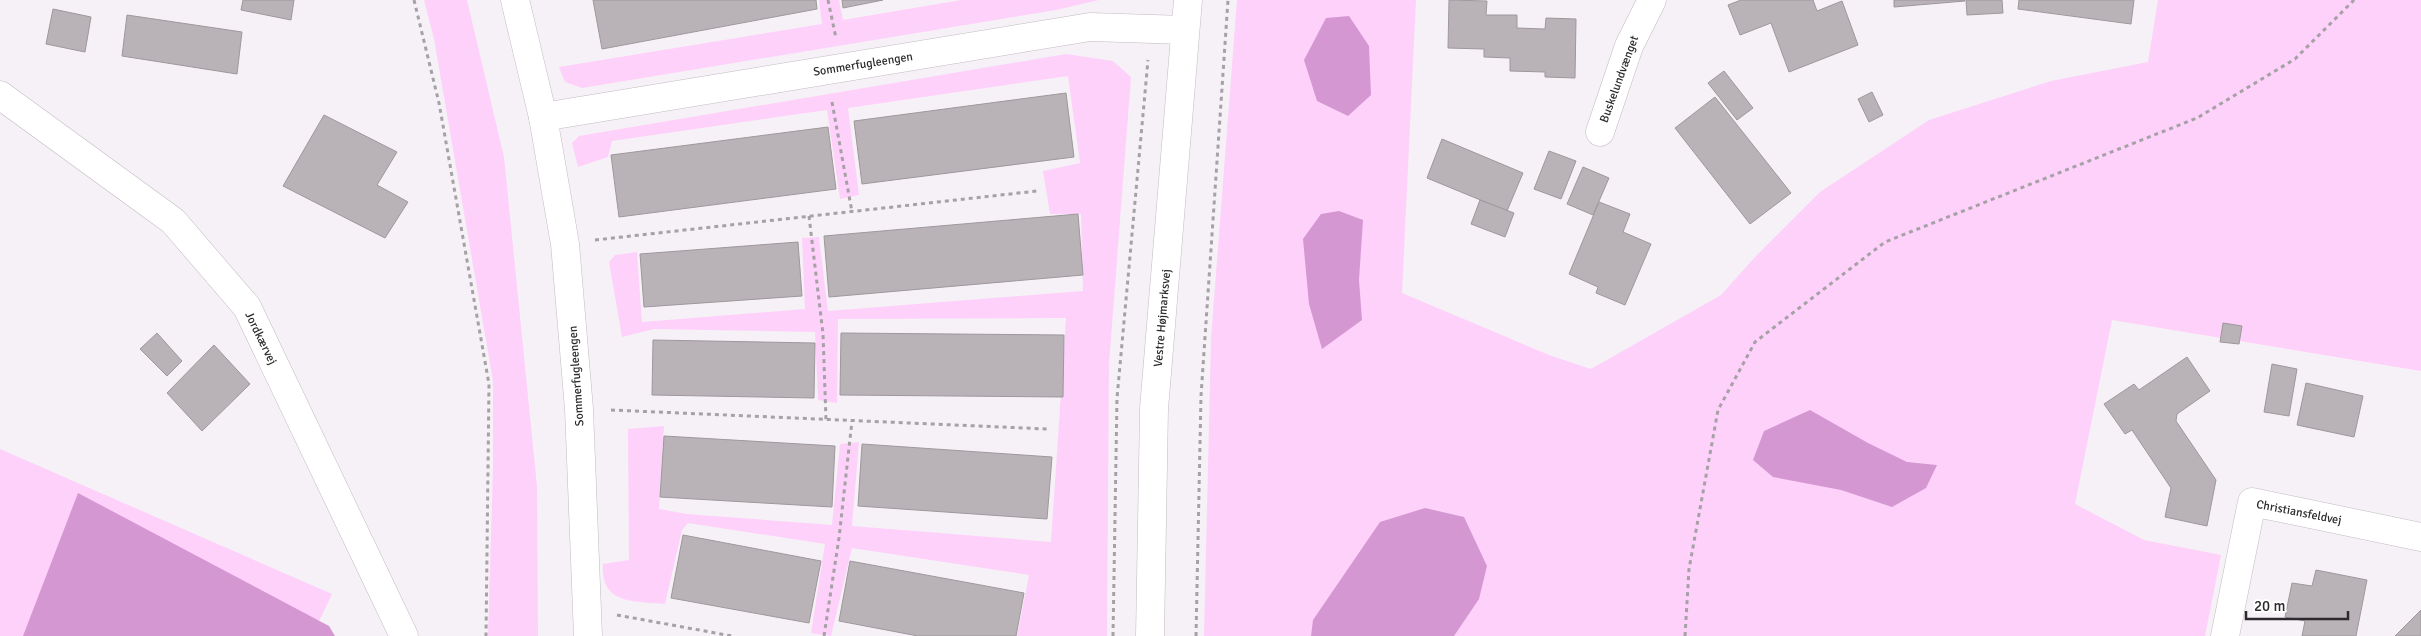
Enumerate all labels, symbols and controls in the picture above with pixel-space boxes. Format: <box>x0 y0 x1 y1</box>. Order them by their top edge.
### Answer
street label: Buskelundvænget <box>1597 34 1642 125</box>
street label: Sommerfugleengen <box>812 49 914 80</box>
street label: Vestre Højmarksvej <box>1151 268 1174 368</box>
street label: Jordkærvej <box>241 309 280 367</box>
street label: Sommerfugleengen <box>566 325 587 427</box>
street label: Christiansfeldvej <box>2255 497 2343 528</box>
scale bar <box>2246 588 2348 620</box>
text: 20 m <box>2254 597 2285 615</box>

